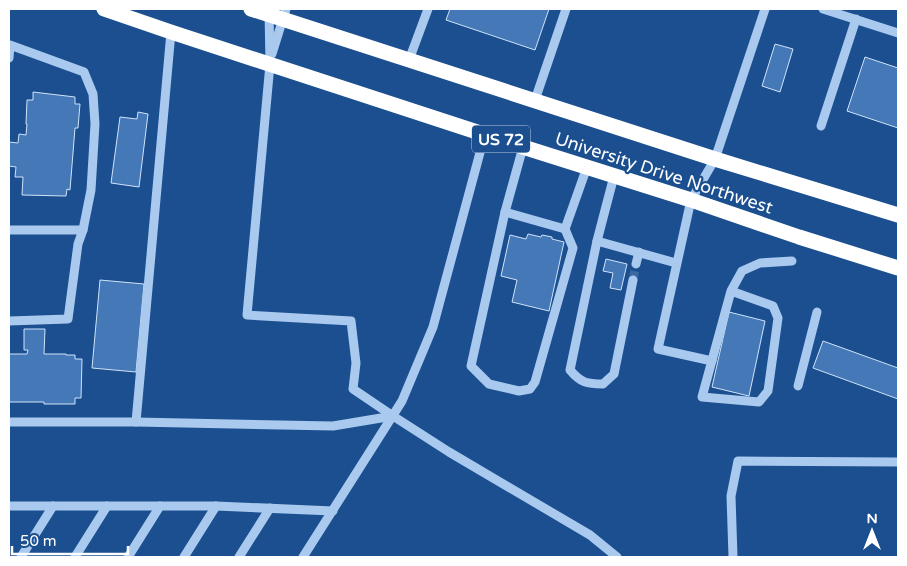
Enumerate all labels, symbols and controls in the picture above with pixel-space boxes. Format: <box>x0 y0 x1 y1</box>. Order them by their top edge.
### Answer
road number: US 72 <box>472 126 530 152</box>
street label: University Drive Northwest <box>552 127 776 219</box>
north arrow <box>847 506 897 556</box>
text: N <box>866 510 878 527</box>
scale bar <box>12 524 129 556</box>
text: 50 m <box>20 532 57 550</box>

